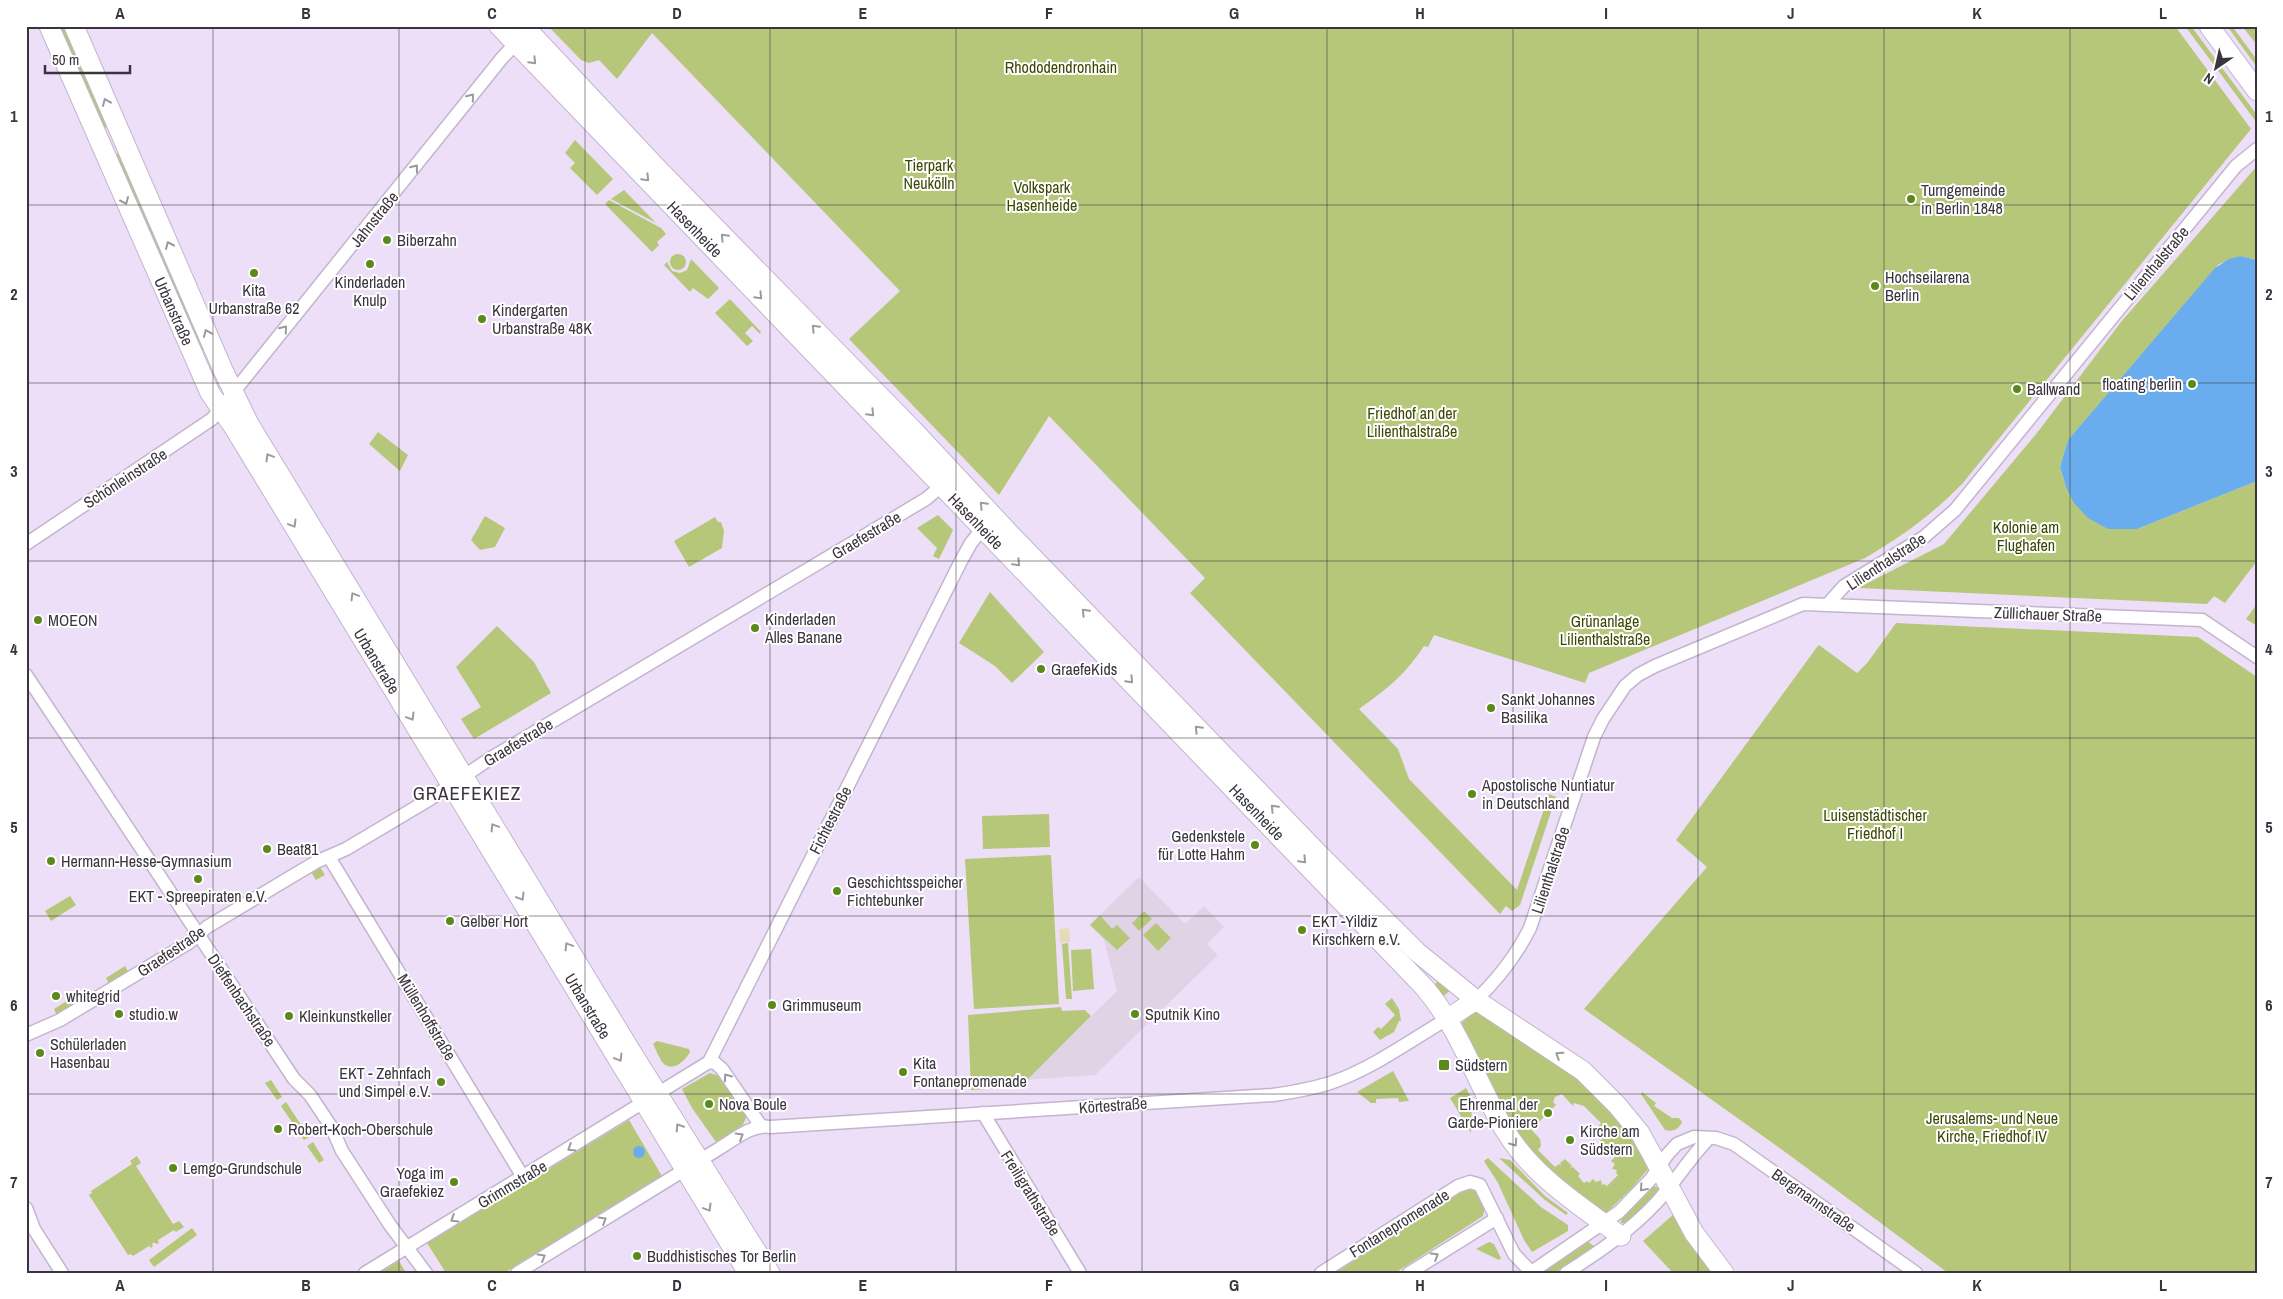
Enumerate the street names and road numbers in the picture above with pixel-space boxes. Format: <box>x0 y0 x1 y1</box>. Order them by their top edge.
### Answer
street label: Jahnstraße <box>345 187 403 251</box>
street label: Hasenheide <box>663 196 727 262</box>
street label: Lilienthalstraße <box>2119 221 2193 305</box>
street label: Urbanstraße <box>149 273 199 349</box>
street label: Schönleinstraße <box>79 443 171 513</box>
street label: Hasenheide <box>944 488 1008 554</box>
street label: Graefestraße <box>827 506 905 564</box>
street label: Lilienthalstraße <box>1842 527 1930 595</box>
street label: Züllichauer Straße <box>1994 601 2102 627</box>
street label: Urbanstraße <box>349 624 405 698</box>
street label: Graefestraße <box>479 713 557 771</box>
street label: Hasenheide <box>1225 779 1289 845</box>
street label: Fichtestraße <box>803 782 857 858</box>
street label: Lilienthalstraße <box>1526 824 1574 916</box>
street label: Graefestraße <box>133 920 209 982</box>
street label: Dieffenbachstraße <box>203 949 281 1051</box>
street label: Urbanstraße <box>560 969 616 1043</box>
street label: Müllenhoffstraße <box>392 970 462 1064</box>
street label: Körtestraße <box>1078 1092 1148 1118</box>
street label: Freiligrathstraße <box>996 1146 1066 1240</box>
street label: Grimmstraße <box>473 1155 551 1213</box>
street label: Bergmannstraße <box>1768 1163 1860 1237</box>
street label: Fontanepromenade <box>1345 1183 1453 1263</box>

